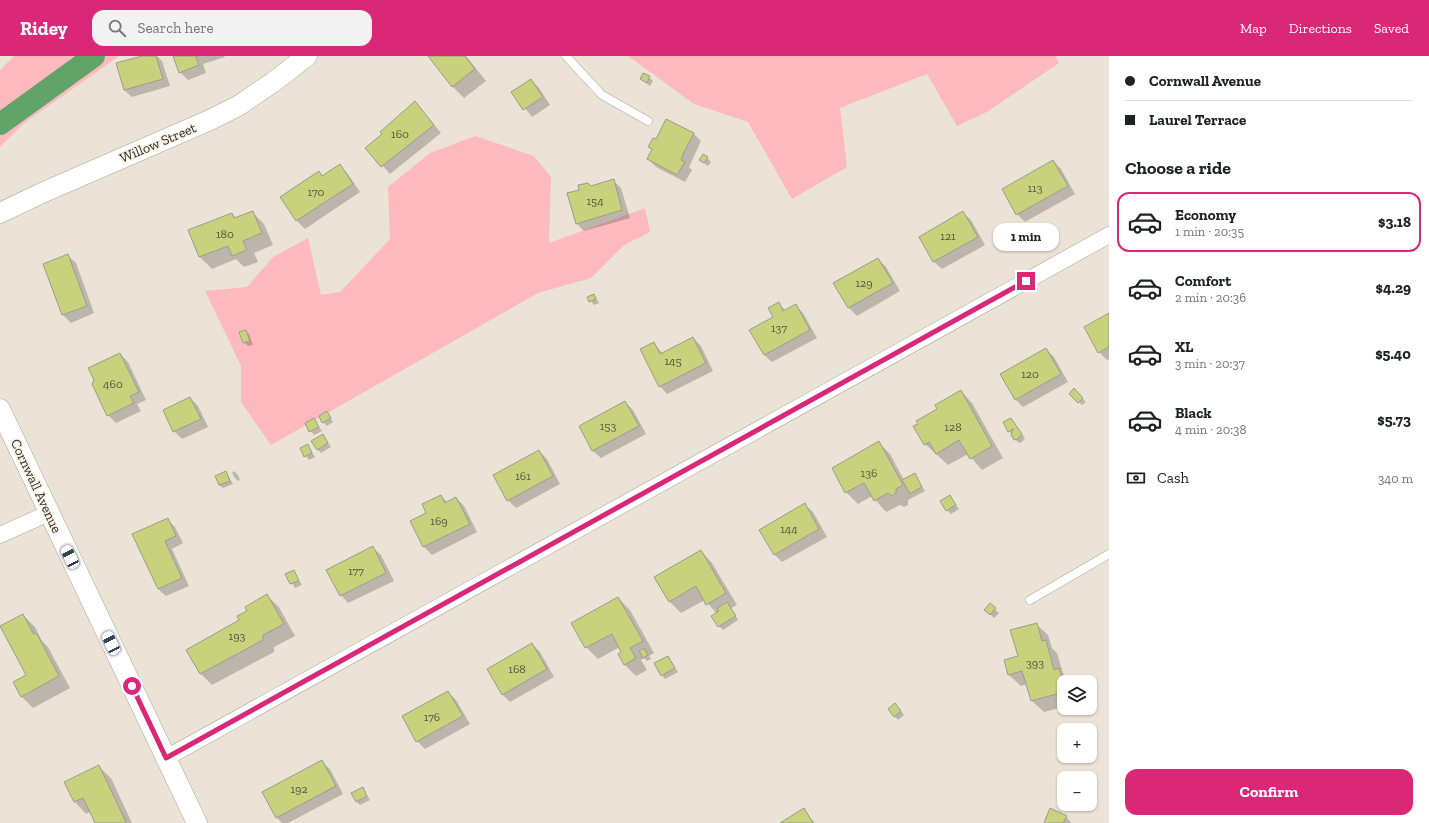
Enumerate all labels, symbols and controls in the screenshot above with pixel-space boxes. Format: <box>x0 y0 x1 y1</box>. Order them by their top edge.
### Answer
search box <box>92 10 372 46</box>
text: Ridey <box>20 17 68 40</box>
icon: search <box>106 17 128 39</box>
text: Search here <box>138 19 214 37</box>
text: Map <box>1240 20 1267 37</box>
text: Directions <box>1289 20 1352 37</box>
text: Saved <box>1374 20 1409 37</box>
text: Cornwall Avenue <box>1149 72 1261 90</box>
text: Laurel Terrace <box>1149 111 1246 129</box>
street label: Willow Street <box>117 119 200 167</box>
house number: 160 <box>391 127 409 141</box>
text: Choose a ride <box>1125 157 1231 179</box>
house number: 113 <box>1027 181 1043 195</box>
house number: 170 <box>308 185 325 199</box>
house number: 154 <box>586 194 604 208</box>
icon: car <box>1127 204 1163 240</box>
text: Economy <box>1175 206 1236 224</box>
text: $3.18 <box>1378 213 1411 231</box>
callout: 1 min <box>993 223 1059 251</box>
text: 1 min · 20:35 <box>1175 224 1244 239</box>
house number: 180 <box>216 227 234 241</box>
house number: 121 <box>940 229 956 243</box>
text: 1 min <box>1011 229 1041 244</box>
icon: car <box>1127 270 1163 306</box>
route end <box>1017 272 1035 290</box>
text: Comfort <box>1175 272 1231 290</box>
house number: 129 <box>855 276 873 290</box>
text: $4.29 <box>1376 279 1411 297</box>
text: 2 min · 20:36 <box>1175 290 1246 305</box>
house number: 137 <box>771 321 787 335</box>
icon: car <box>1127 336 1163 372</box>
text: XL <box>1175 338 1193 356</box>
text: $5.40 <box>1375 345 1411 363</box>
house number: 145 <box>664 354 682 368</box>
text: 3 min · 20:37 <box>1175 356 1245 371</box>
house number: 120 <box>1021 367 1039 381</box>
house number: 460 <box>103 377 123 391</box>
icon: car <box>1127 402 1163 438</box>
text: Black <box>1175 404 1212 422</box>
text: $5.73 <box>1377 411 1411 429</box>
house number: 153 <box>600 419 616 433</box>
house number: 128 <box>944 420 962 434</box>
text: 4 min · 20:38 <box>1175 422 1246 437</box>
street label: Cornwall Avenue <box>7 436 65 536</box>
house number: 136 <box>861 466 877 480</box>
icon: cash <box>1125 467 1147 489</box>
house number: 161 <box>515 469 531 483</box>
text: Cash <box>1157 469 1189 487</box>
text: 340 m <box>1378 471 1413 486</box>
house number: 169 <box>430 514 448 528</box>
house number: 144 <box>780 522 798 536</box>
car <box>59 544 81 570</box>
house number: 177 <box>348 564 364 578</box>
house number: 193 <box>229 629 246 643</box>
car <box>100 630 122 656</box>
house number: 393 <box>1026 656 1044 670</box>
house number: 168 <box>508 662 526 676</box>
map controls <box>1057 675 1097 811</box>
button: layers <box>1057 675 1097 715</box>
route start <box>123 677 141 695</box>
house number: 176 <box>424 710 440 724</box>
button: + <box>1057 723 1097 763</box>
button: Confirm <box>1125 769 1413 815</box>
button: − <box>1057 771 1097 811</box>
house number: 192 <box>290 782 308 796</box>

